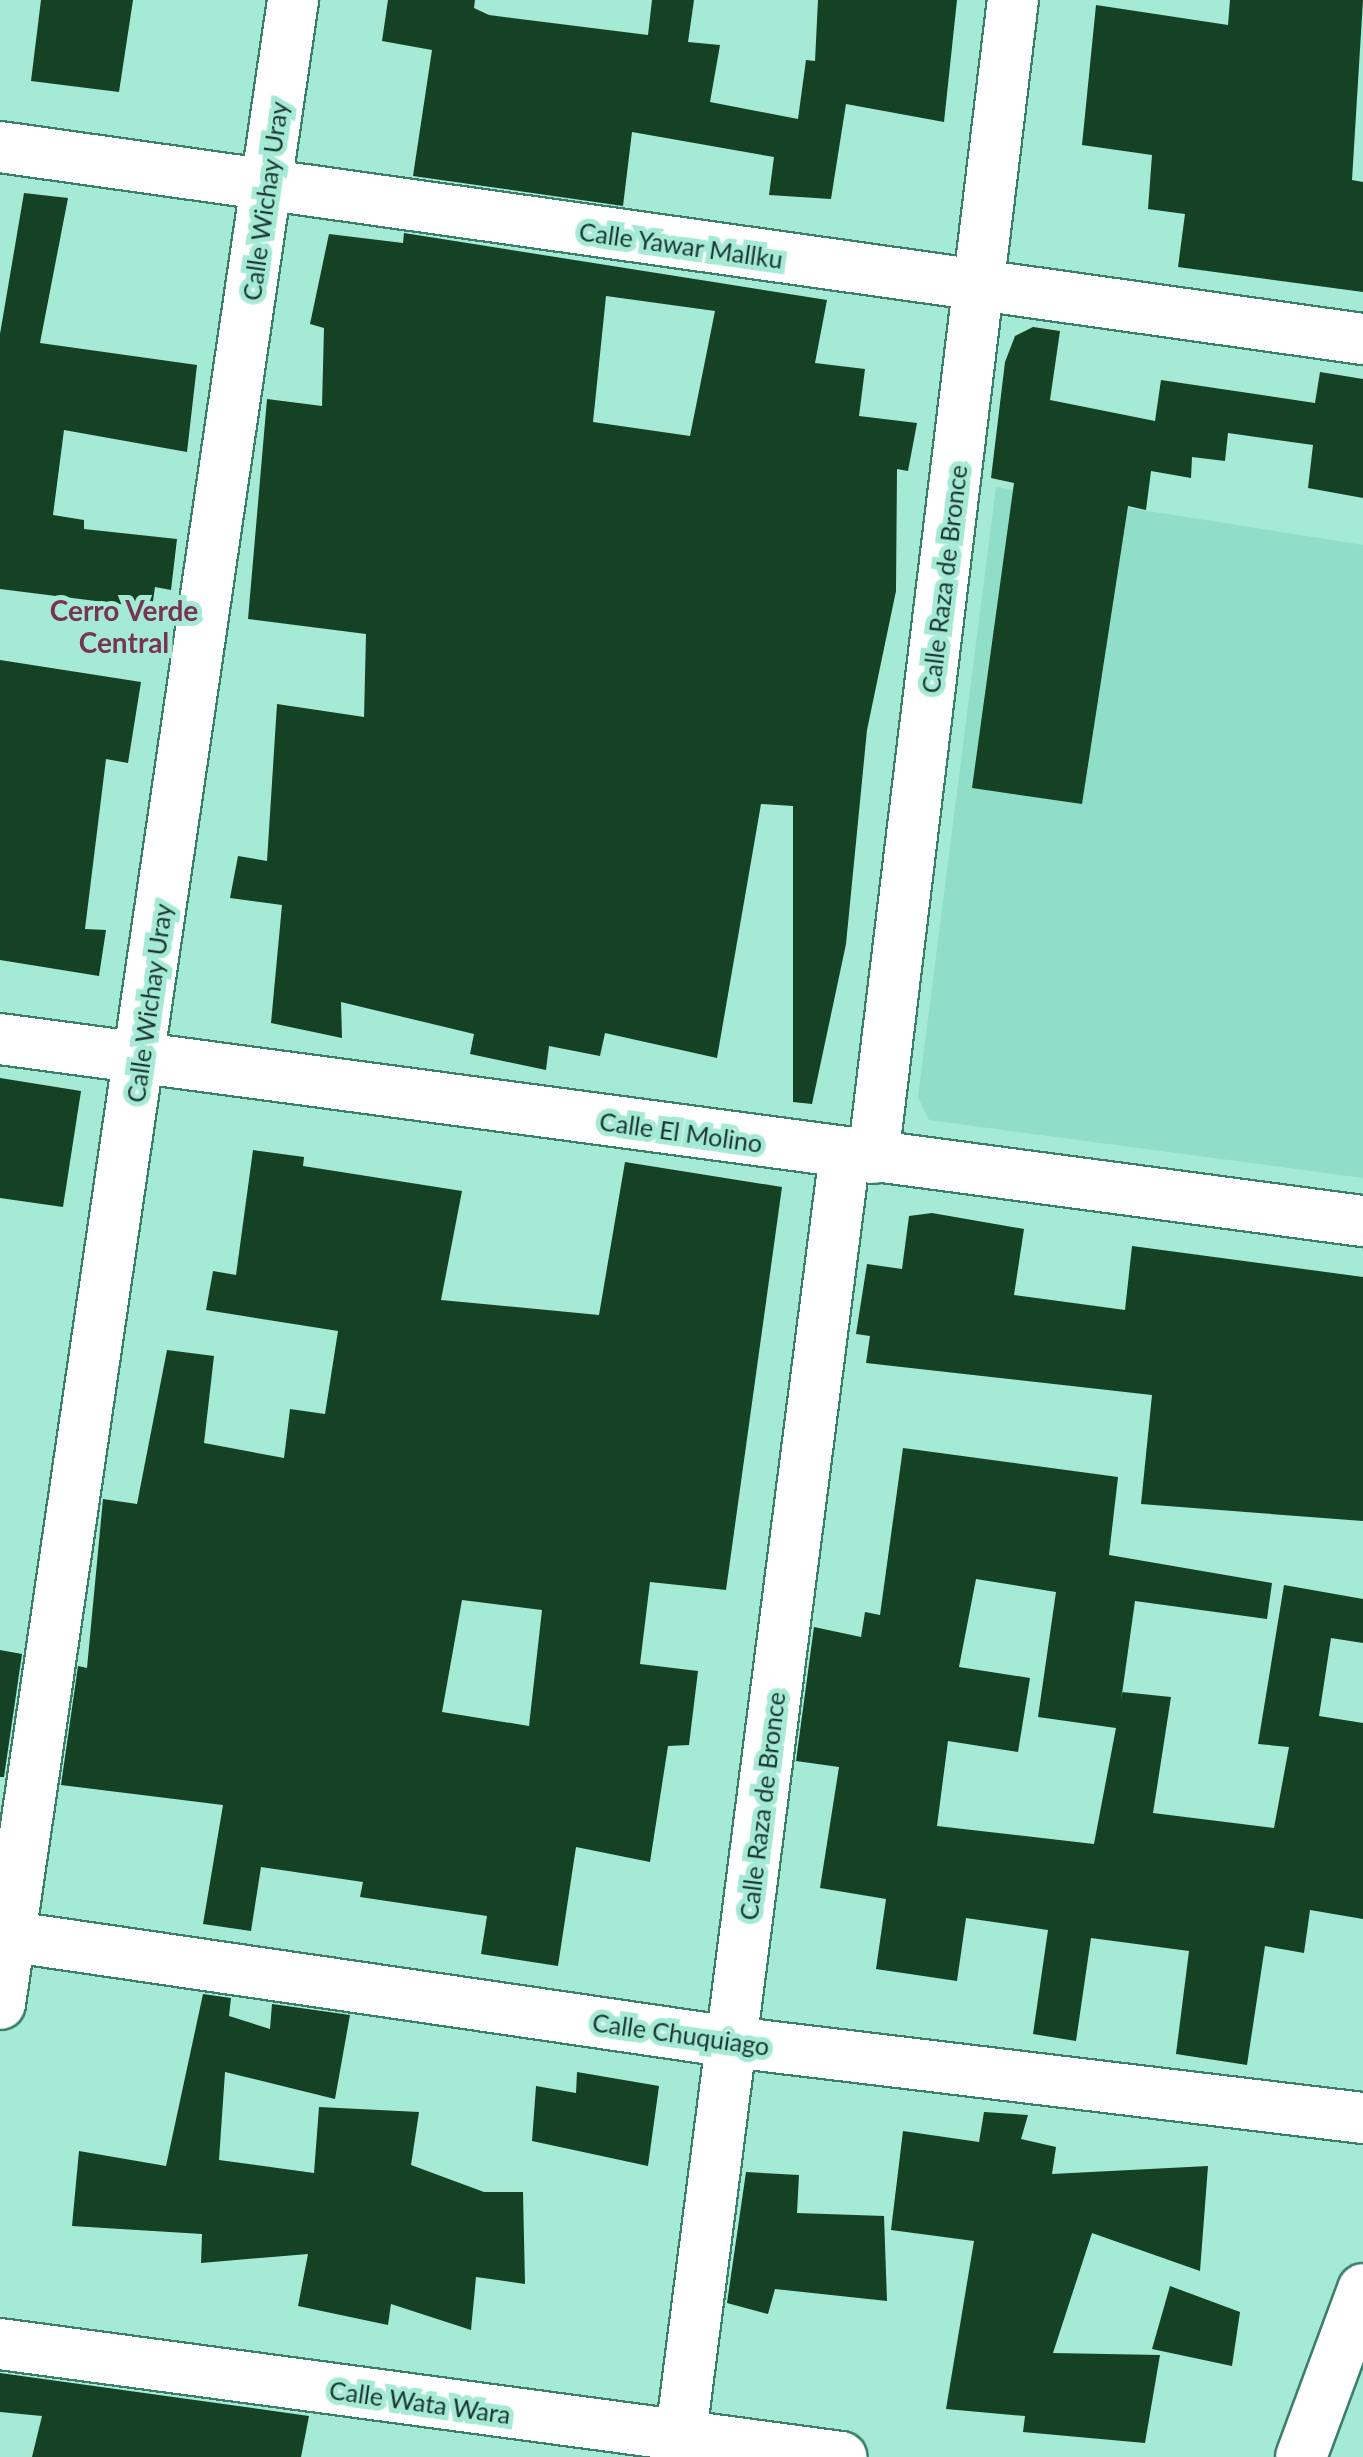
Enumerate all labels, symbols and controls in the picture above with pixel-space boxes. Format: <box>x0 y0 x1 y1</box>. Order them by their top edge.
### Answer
street label: Calle Wichay Uray <box>236 99 294 303</box>
street label: Calle Yawar Mallku <box>577 216 785 274</box>
street label: Calle Raza de Bronce <box>915 463 973 695</box>
district label: Cerro Verde Central <box>49 593 199 659</box>
street label: Calle Wichay Uray <box>120 901 178 1105</box>
street label: Calle El Molino <box>598 1106 764 1158</box>
street label: Calle Raza de Bronce <box>733 1690 791 1922</box>
street label: Calle Chuquiago <box>591 2007 771 2061</box>
street label: Calle Wata Wara <box>327 2374 513 2430</box>

